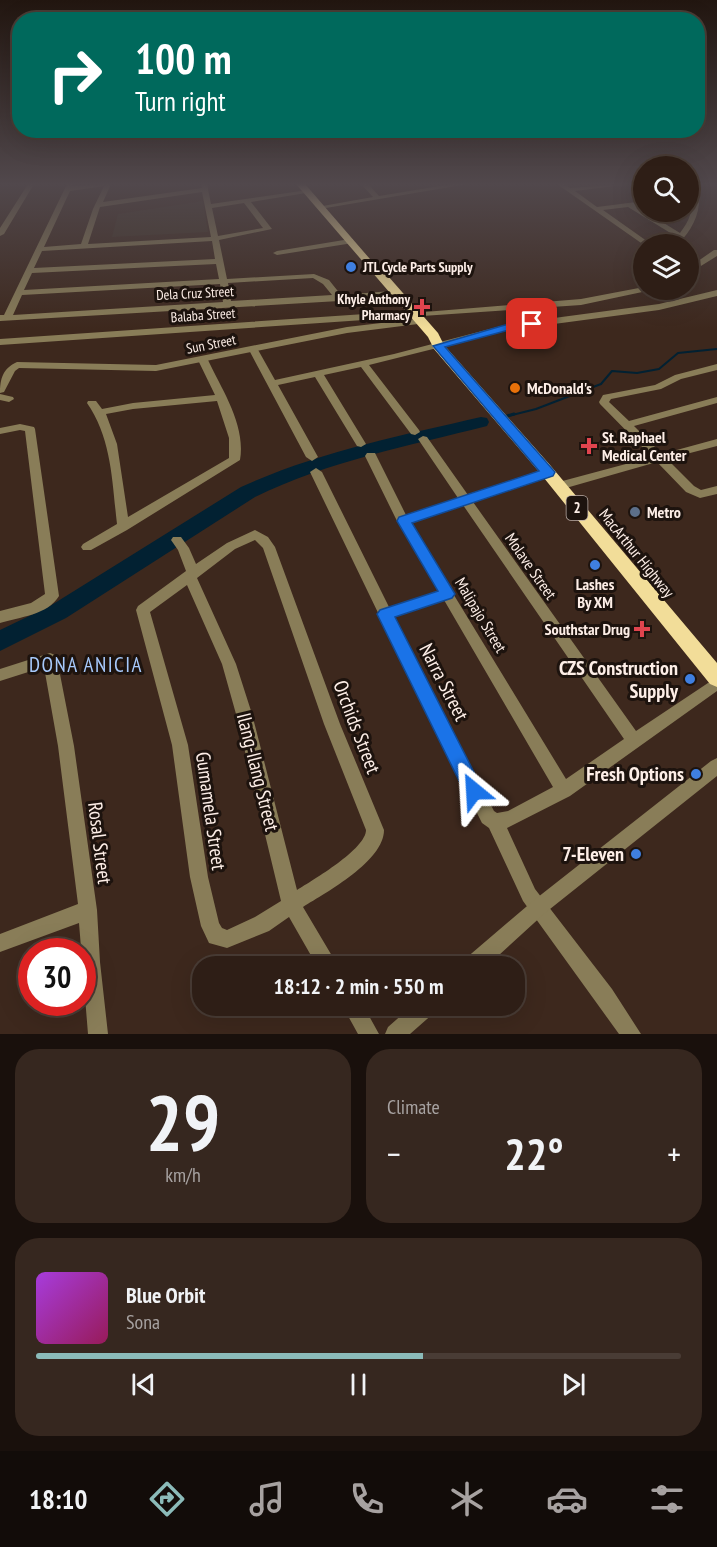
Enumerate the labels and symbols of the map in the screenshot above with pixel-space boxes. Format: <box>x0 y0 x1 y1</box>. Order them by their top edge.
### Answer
place label: JTL Cycle Parts Supply <box>362 258 473 276</box>
marker: JTL Cycle Parts Supply <box>344 260 358 274</box>
street label: Dela Cruz Street <box>156 282 234 304</box>
place label: Khyle Anthony Pharmacy <box>337 290 410 324</box>
pin <box>506 298 557 349</box>
marker: Khyle Anthony Pharmacy <box>415 300 429 314</box>
street label: Balaba Street <box>170 304 236 326</box>
street label: Sun Street <box>185 330 237 358</box>
place label: McDonald's <box>527 378 592 398</box>
marker: McDonald's <box>508 381 522 395</box>
place label: St. Raphael Medical Center <box>602 427 687 465</box>
marker: St. Raphael Medical Center <box>580 437 598 455</box>
road number: 2 <box>566 496 588 520</box>
place label: Metro <box>647 502 681 522</box>
street label: MacArthur Highway <box>595 504 679 602</box>
marker: Metro <box>628 505 642 519</box>
street label: Molave Street <box>501 529 561 604</box>
marker: Lashes By XM <box>588 558 602 572</box>
street label: Malipajo Street <box>451 574 512 657</box>
place label: Lashes By XM <box>576 574 615 612</box>
place label: Southstar Drug <box>545 619 630 639</box>
marker: Southstar Drug <box>635 622 649 636</box>
street label: Narra Street <box>413 639 475 725</box>
district label: DONA ANICIA <box>29 651 143 678</box>
place label: CZS Construction Supply <box>559 655 679 704</box>
marker: CZS Construction Supply <box>683 672 697 686</box>
street label: Orchids Street <box>327 677 387 778</box>
street label: Ilang-Ilang Street <box>231 710 285 834</box>
street label: Gumamela Street <box>190 750 232 872</box>
position arrow <box>442 759 506 823</box>
place label: Fresh Options <box>586 761 684 787</box>
marker: Fresh Options <box>689 767 703 781</box>
street label: Rosal Street <box>82 800 118 886</box>
place label: 7-Eleven <box>562 841 624 867</box>
marker: 7-Eleven <box>629 847 643 861</box>
speed limit sign: 30 <box>18 938 96 1016</box>

